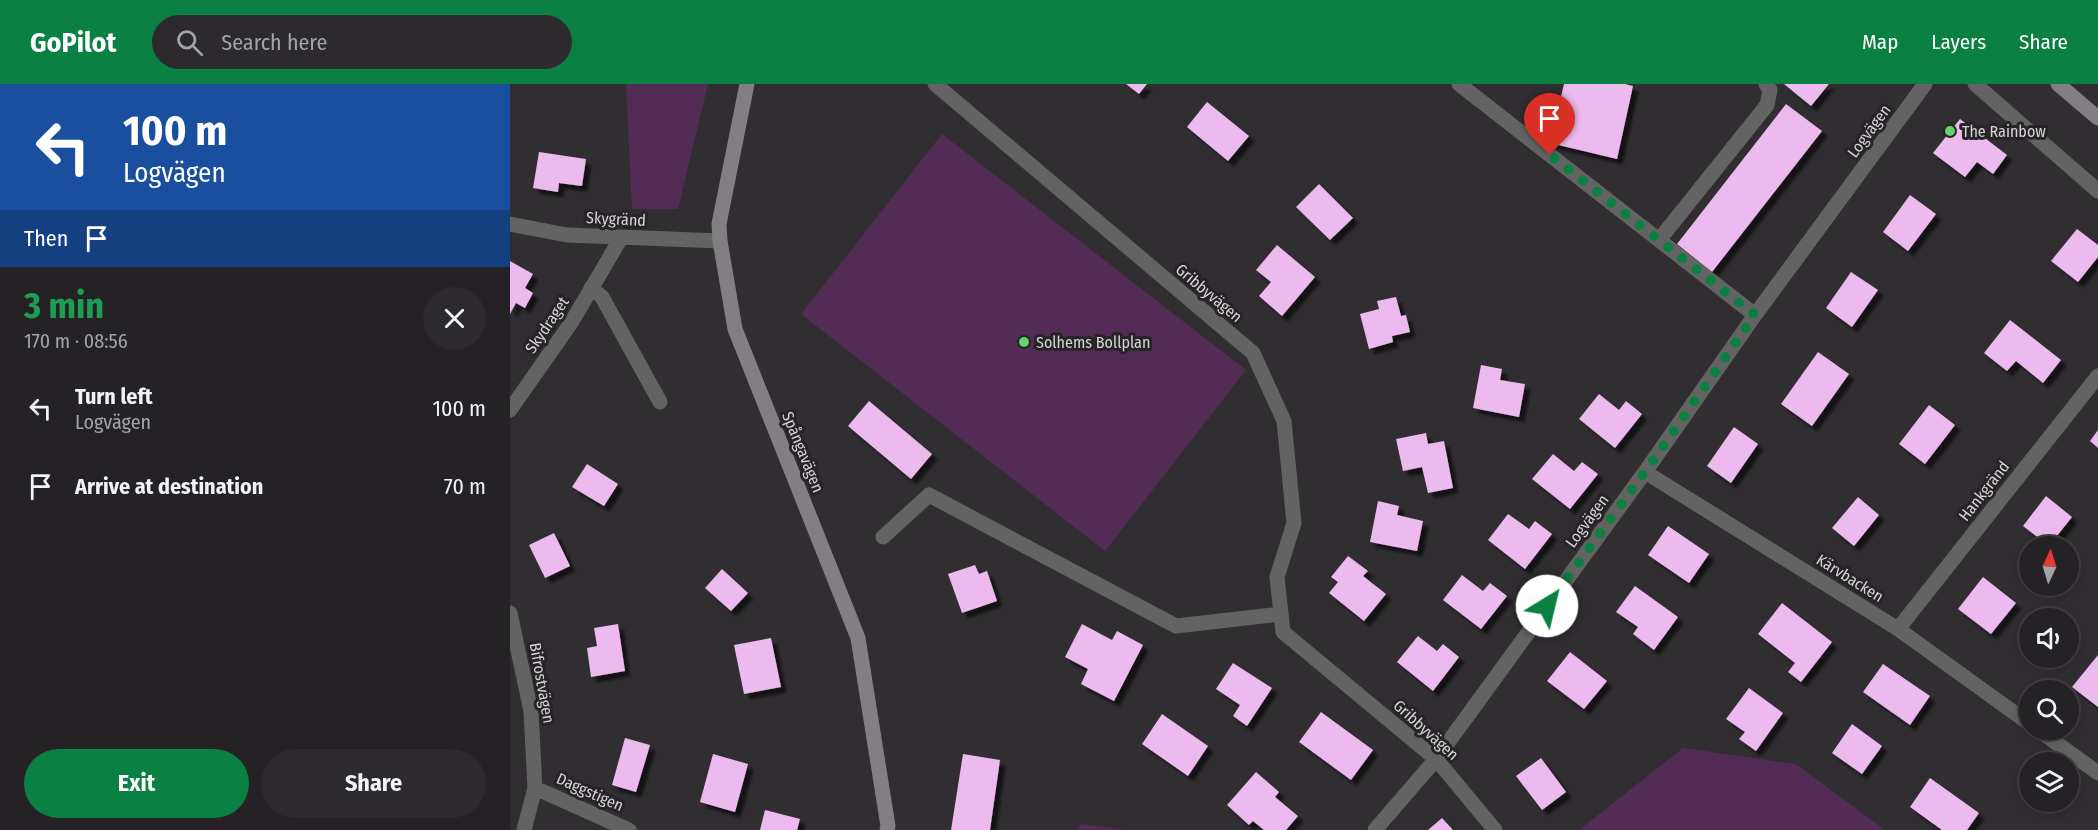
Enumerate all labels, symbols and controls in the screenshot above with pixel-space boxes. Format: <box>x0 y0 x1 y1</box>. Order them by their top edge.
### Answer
search box <box>152 15 572 69</box>
text: GoPilot <box>30 26 116 59</box>
icon: search <box>173 26 206 59</box>
text: Search here <box>221 29 327 56</box>
text: Map <box>1862 29 1898 55</box>
text: Layers <box>1931 29 1986 55</box>
text: Share <box>2019 29 2068 55</box>
pin <box>1524 93 1575 155</box>
street label: Logvägen <box>1843 101 1895 161</box>
icon: arrive <box>1533 102 1566 135</box>
text: 100 m <box>123 106 227 156</box>
icon: left <box>24 108 102 186</box>
place label: The Rainbow <box>1962 122 2046 141</box>
marker: The Rainbow <box>1943 124 1957 138</box>
text: Logvägen <box>123 157 226 189</box>
street label: Skygränd <box>586 208 646 230</box>
icon: arrive <box>80 222 113 255</box>
text: Then <box>24 225 68 252</box>
street label: Gribbyvägen <box>1172 260 1246 326</box>
text: 3 min <box>24 284 104 328</box>
button: close <box>423 287 486 350</box>
street label: Skydraget <box>521 292 573 357</box>
text: 170 m · 08:56 <box>24 329 128 353</box>
place label: Solhems Bollplan <box>1036 333 1150 352</box>
marker: Solhems Bollplan <box>1017 335 1031 349</box>
text: Turn left <box>75 383 153 410</box>
icon: left <box>24 392 57 425</box>
text: 100 m <box>432 395 486 422</box>
street label: Spångavägen <box>778 409 828 495</box>
text: Logvägen <box>75 410 151 434</box>
street label: Hankgränd <box>1955 457 2013 525</box>
icon: arrive <box>24 470 57 503</box>
text: Arrive at destination <box>75 473 263 500</box>
text: 70 m <box>444 473 486 500</box>
street label: Logvägen <box>1561 491 1613 551</box>
north arrow <box>2019 536 2079 596</box>
map controls <box>2019 536 2079 812</box>
street label: Kärvbacken <box>1813 550 1887 606</box>
position arrow <box>1515 574 1579 638</box>
button: sound <box>2019 608 2079 668</box>
street label: Bifrostvägen <box>526 641 558 725</box>
button: search <box>2019 680 2079 740</box>
street label: Gribbyvägen <box>1390 696 1462 764</box>
button: Exit <box>24 749 249 818</box>
button: Share <box>261 749 486 818</box>
button: layers <box>2019 752 2079 812</box>
street label: Daggstigen <box>553 769 627 815</box>

